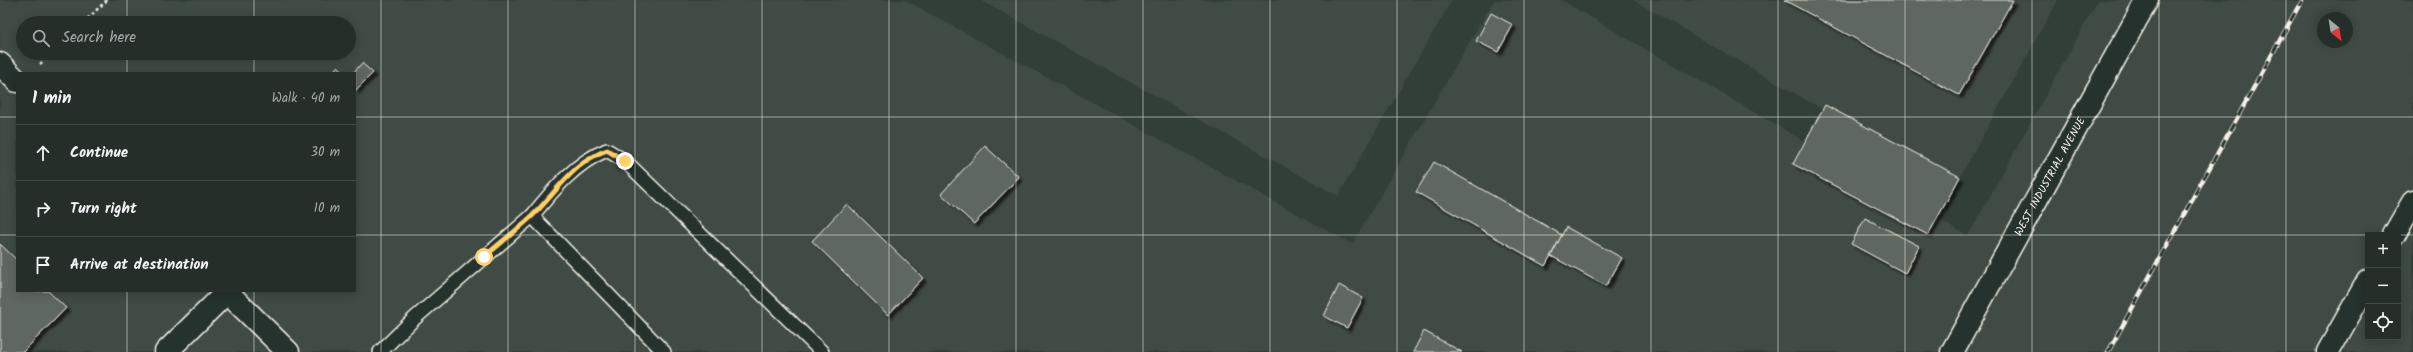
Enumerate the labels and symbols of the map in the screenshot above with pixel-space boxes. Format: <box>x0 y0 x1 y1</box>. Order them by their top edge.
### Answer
north arrow <box>2317 12 2353 48</box>
street label: WEST INDUSTRIAL AVENUE <box>2010 113 2091 240</box>
route end <box>616 152 634 170</box>
route start <box>475 248 493 266</box>

